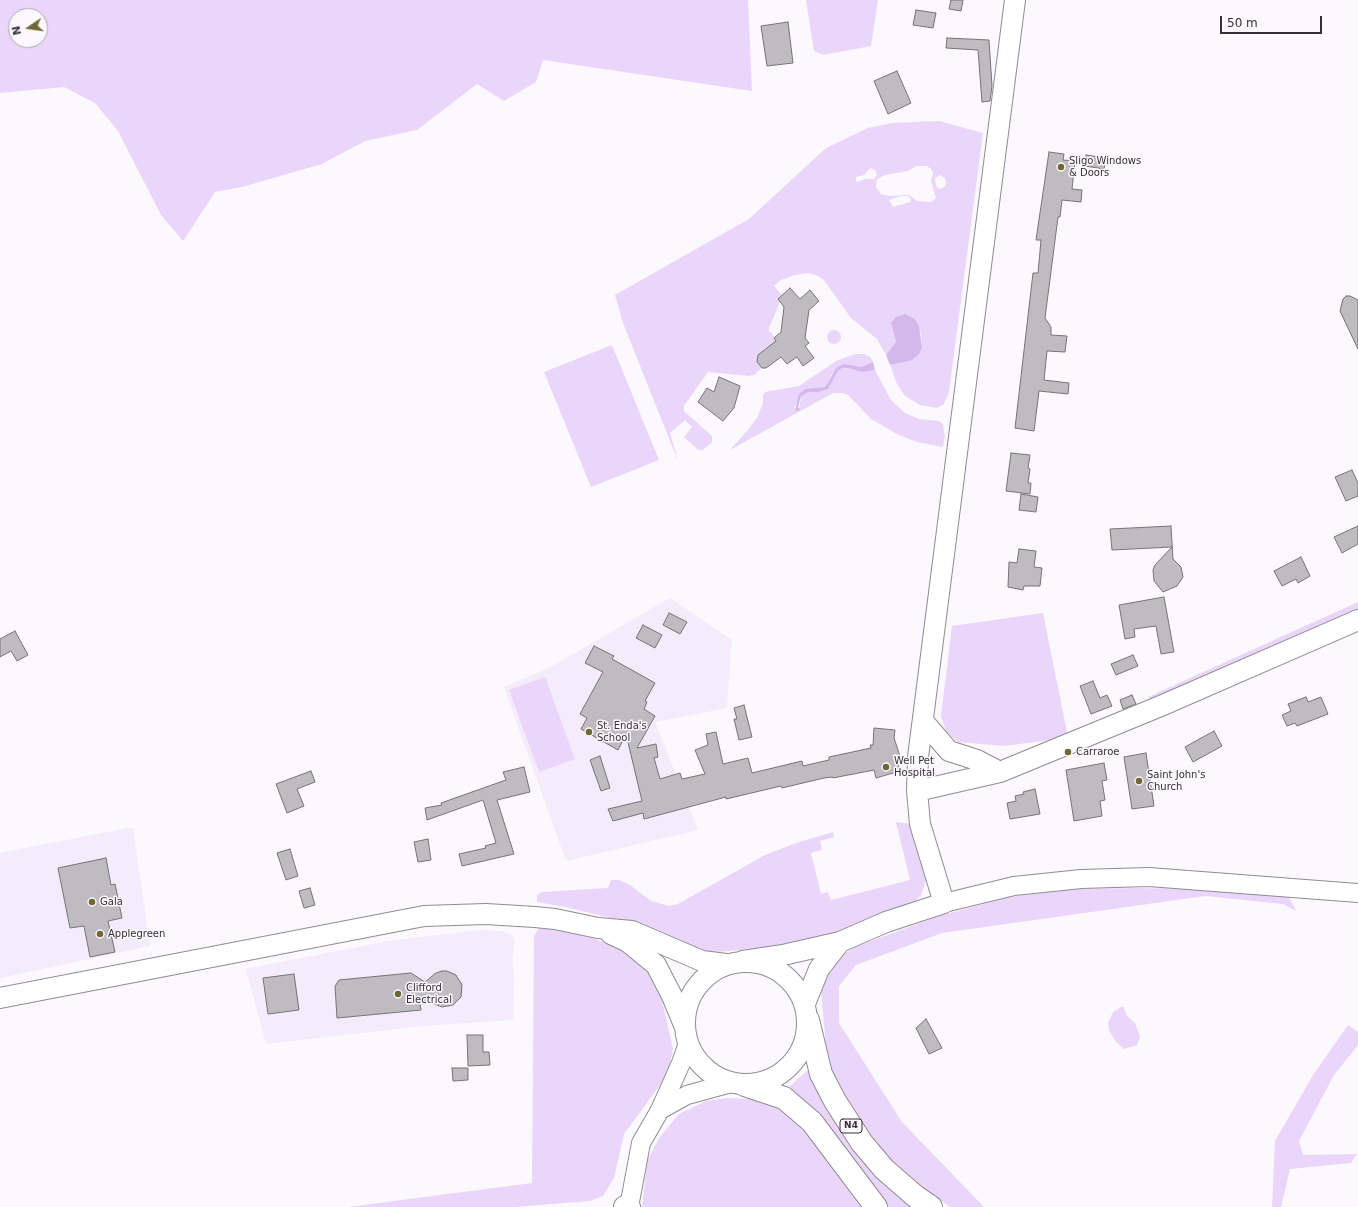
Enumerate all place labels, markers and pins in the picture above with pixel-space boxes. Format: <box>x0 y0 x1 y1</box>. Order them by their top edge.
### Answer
place label: Sligo Windows & Doors <box>1069 155 1141 178</box>
marker: Sligo Windows & Doors <box>1056 162 1066 172</box>
place label: St. Enda's School <box>597 720 647 744</box>
marker: St. Enda's School <box>584 727 594 737</box>
place label: Carraroe <box>1076 746 1119 758</box>
marker: Carraroe <box>1063 747 1073 757</box>
place label: Well Pet Hospital <box>894 755 935 778</box>
marker: Well Pet Hospital <box>881 762 891 772</box>
place label: Saint John's Church <box>1147 769 1205 792</box>
marker: Saint John's Church <box>1134 776 1144 786</box>
place label: Gala <box>100 896 123 908</box>
marker: Gala <box>87 897 97 907</box>
place label: Applegreen <box>108 928 165 940</box>
marker: Applegreen <box>95 929 105 939</box>
place label: Clifford Electrical <box>406 982 452 1006</box>
marker: Clifford Electrical <box>393 989 403 999</box>

